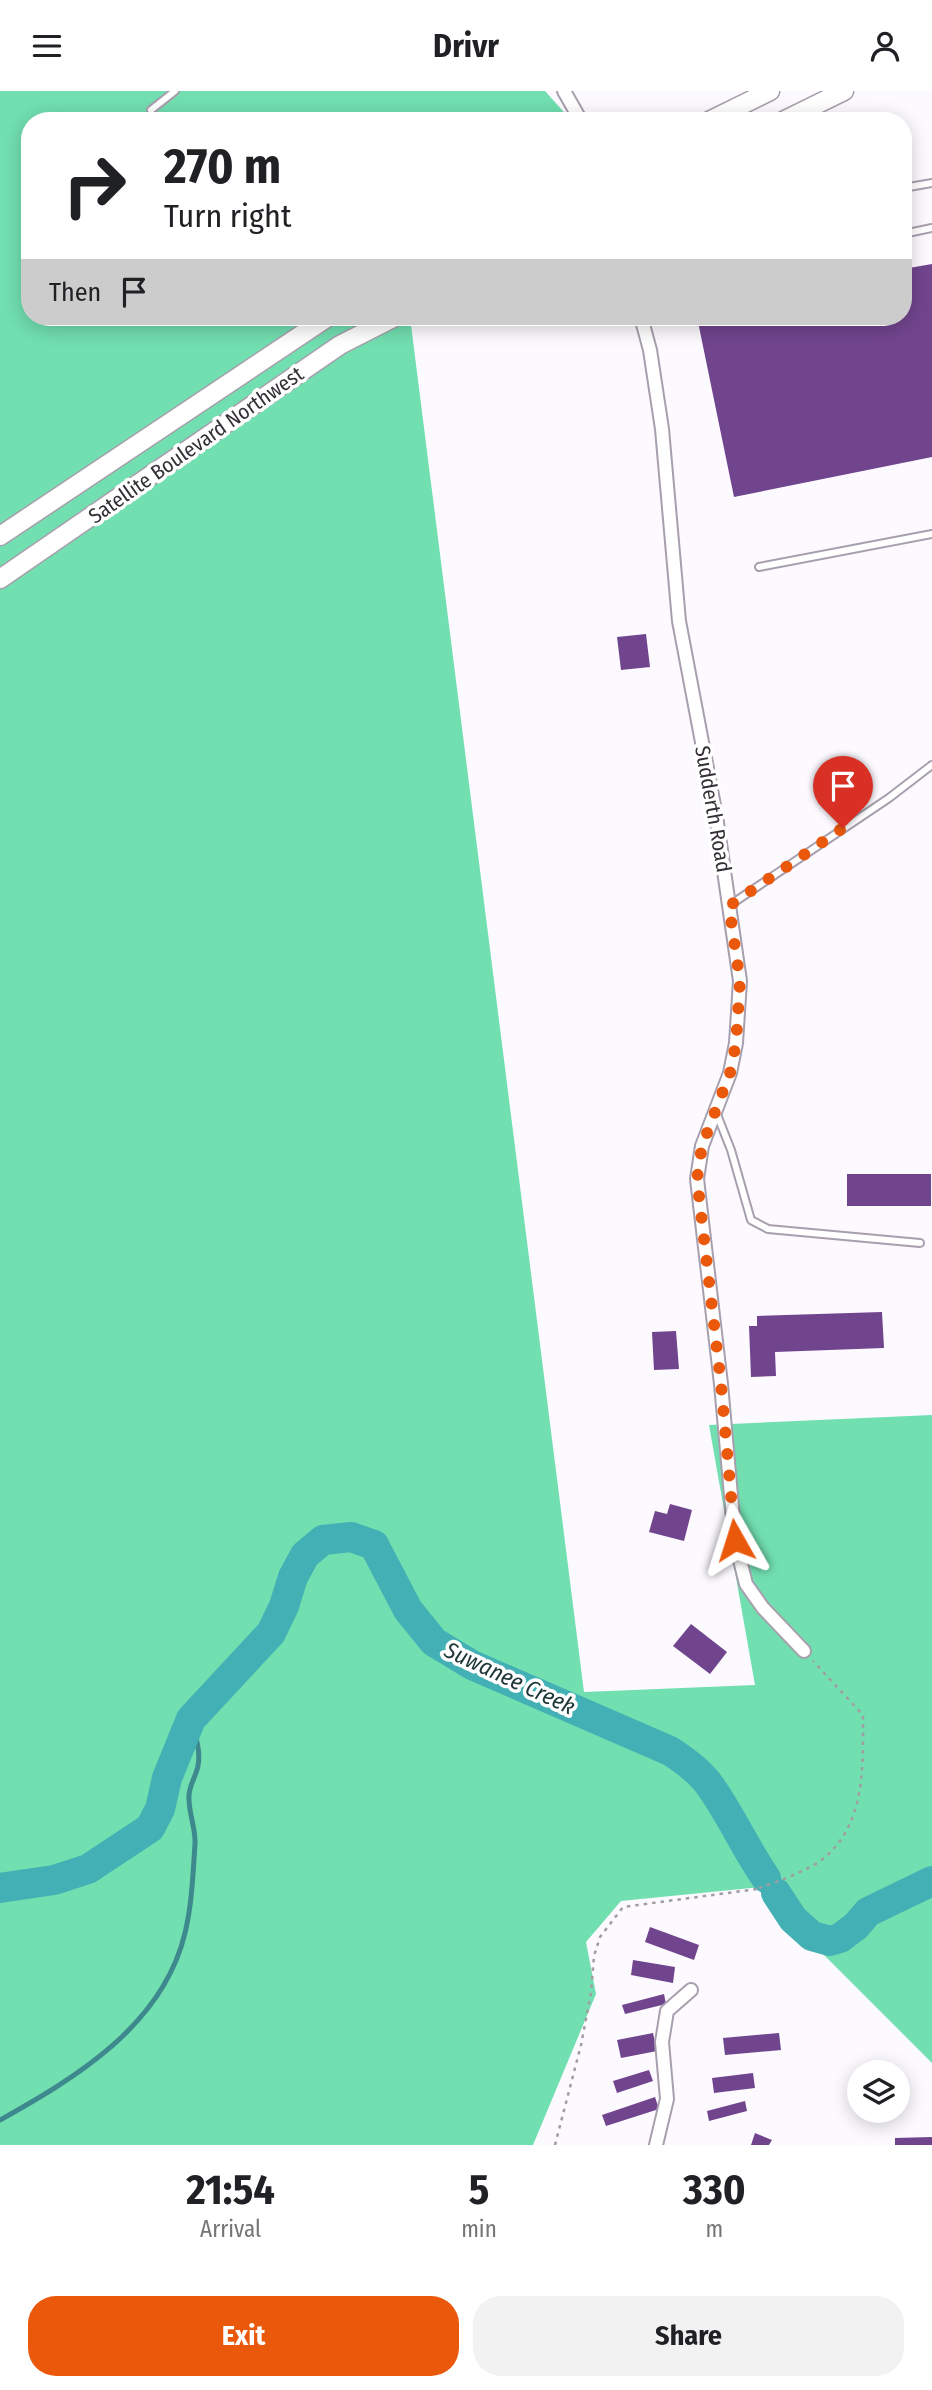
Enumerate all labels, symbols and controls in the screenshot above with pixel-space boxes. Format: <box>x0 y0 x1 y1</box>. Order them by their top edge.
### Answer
icon: menu <box>28 27 66 65</box>
text: Drivr <box>433 27 499 65</box>
icon: person <box>866 27 904 65</box>
text: 270 m <box>164 137 281 196</box>
icon: right <box>49 140 140 231</box>
text: Turn right <box>164 197 291 235</box>
icon: arrive <box>115 273 153 311</box>
text: Then <box>49 277 101 308</box>
street label: Satellite Boulevard Northwest <box>84 361 309 529</box>
street label: Sudderth Road <box>689 744 737 874</box>
pin <box>813 756 873 828</box>
icon: arrive <box>824 767 862 805</box>
position arrow <box>698 1503 772 1577</box>
water label: Suwanee Creek <box>439 1635 580 1720</box>
map controls <box>847 2060 910 2123</box>
button: layers <box>847 2060 910 2123</box>
text: 21:54 <box>186 2165 275 2215</box>
text: 5 <box>469 2165 489 2215</box>
text: 330 <box>683 2165 746 2215</box>
text: Arrival <box>200 2215 261 2243</box>
text: min <box>461 2215 497 2243</box>
text: m <box>706 2215 723 2243</box>
button: Exit <box>28 2296 459 2376</box>
button: Share <box>473 2296 904 2376</box>

